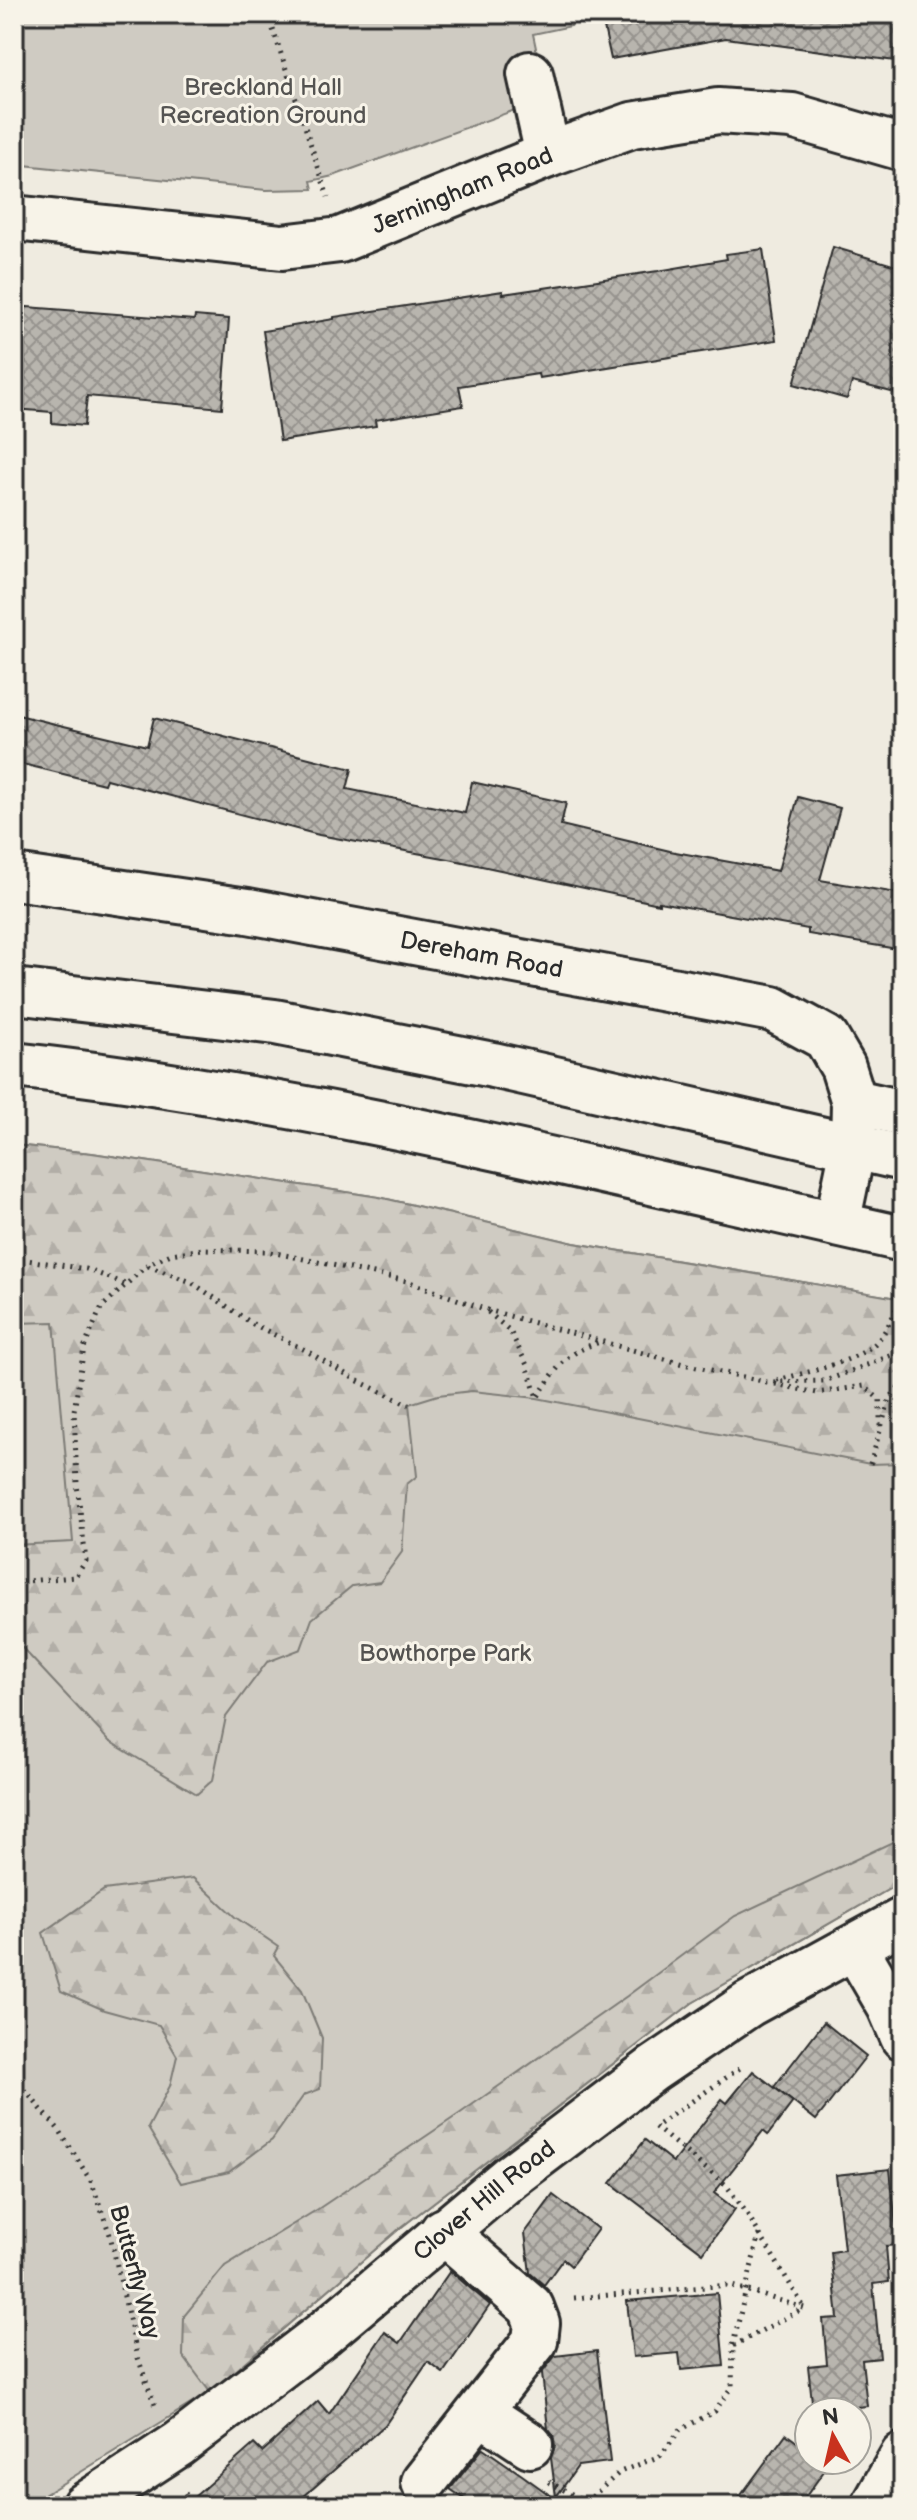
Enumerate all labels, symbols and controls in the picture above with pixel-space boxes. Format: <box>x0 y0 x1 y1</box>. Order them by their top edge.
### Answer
park label: Breckland Hall Recreation Ground <box>160 73 366 130</box>
street label: Jerningham Road <box>367 140 557 240</box>
street label: Dereham Road <box>398 925 565 984</box>
park label: Bowthorpe Park <box>359 1639 531 1668</box>
street label: Clover Hill Road <box>407 2134 561 2267</box>
street label: Butterfly Way <box>103 2202 167 2342</box>
north arrow <box>793 2396 873 2476</box>
text: N <box>820 2403 840 2432</box>

